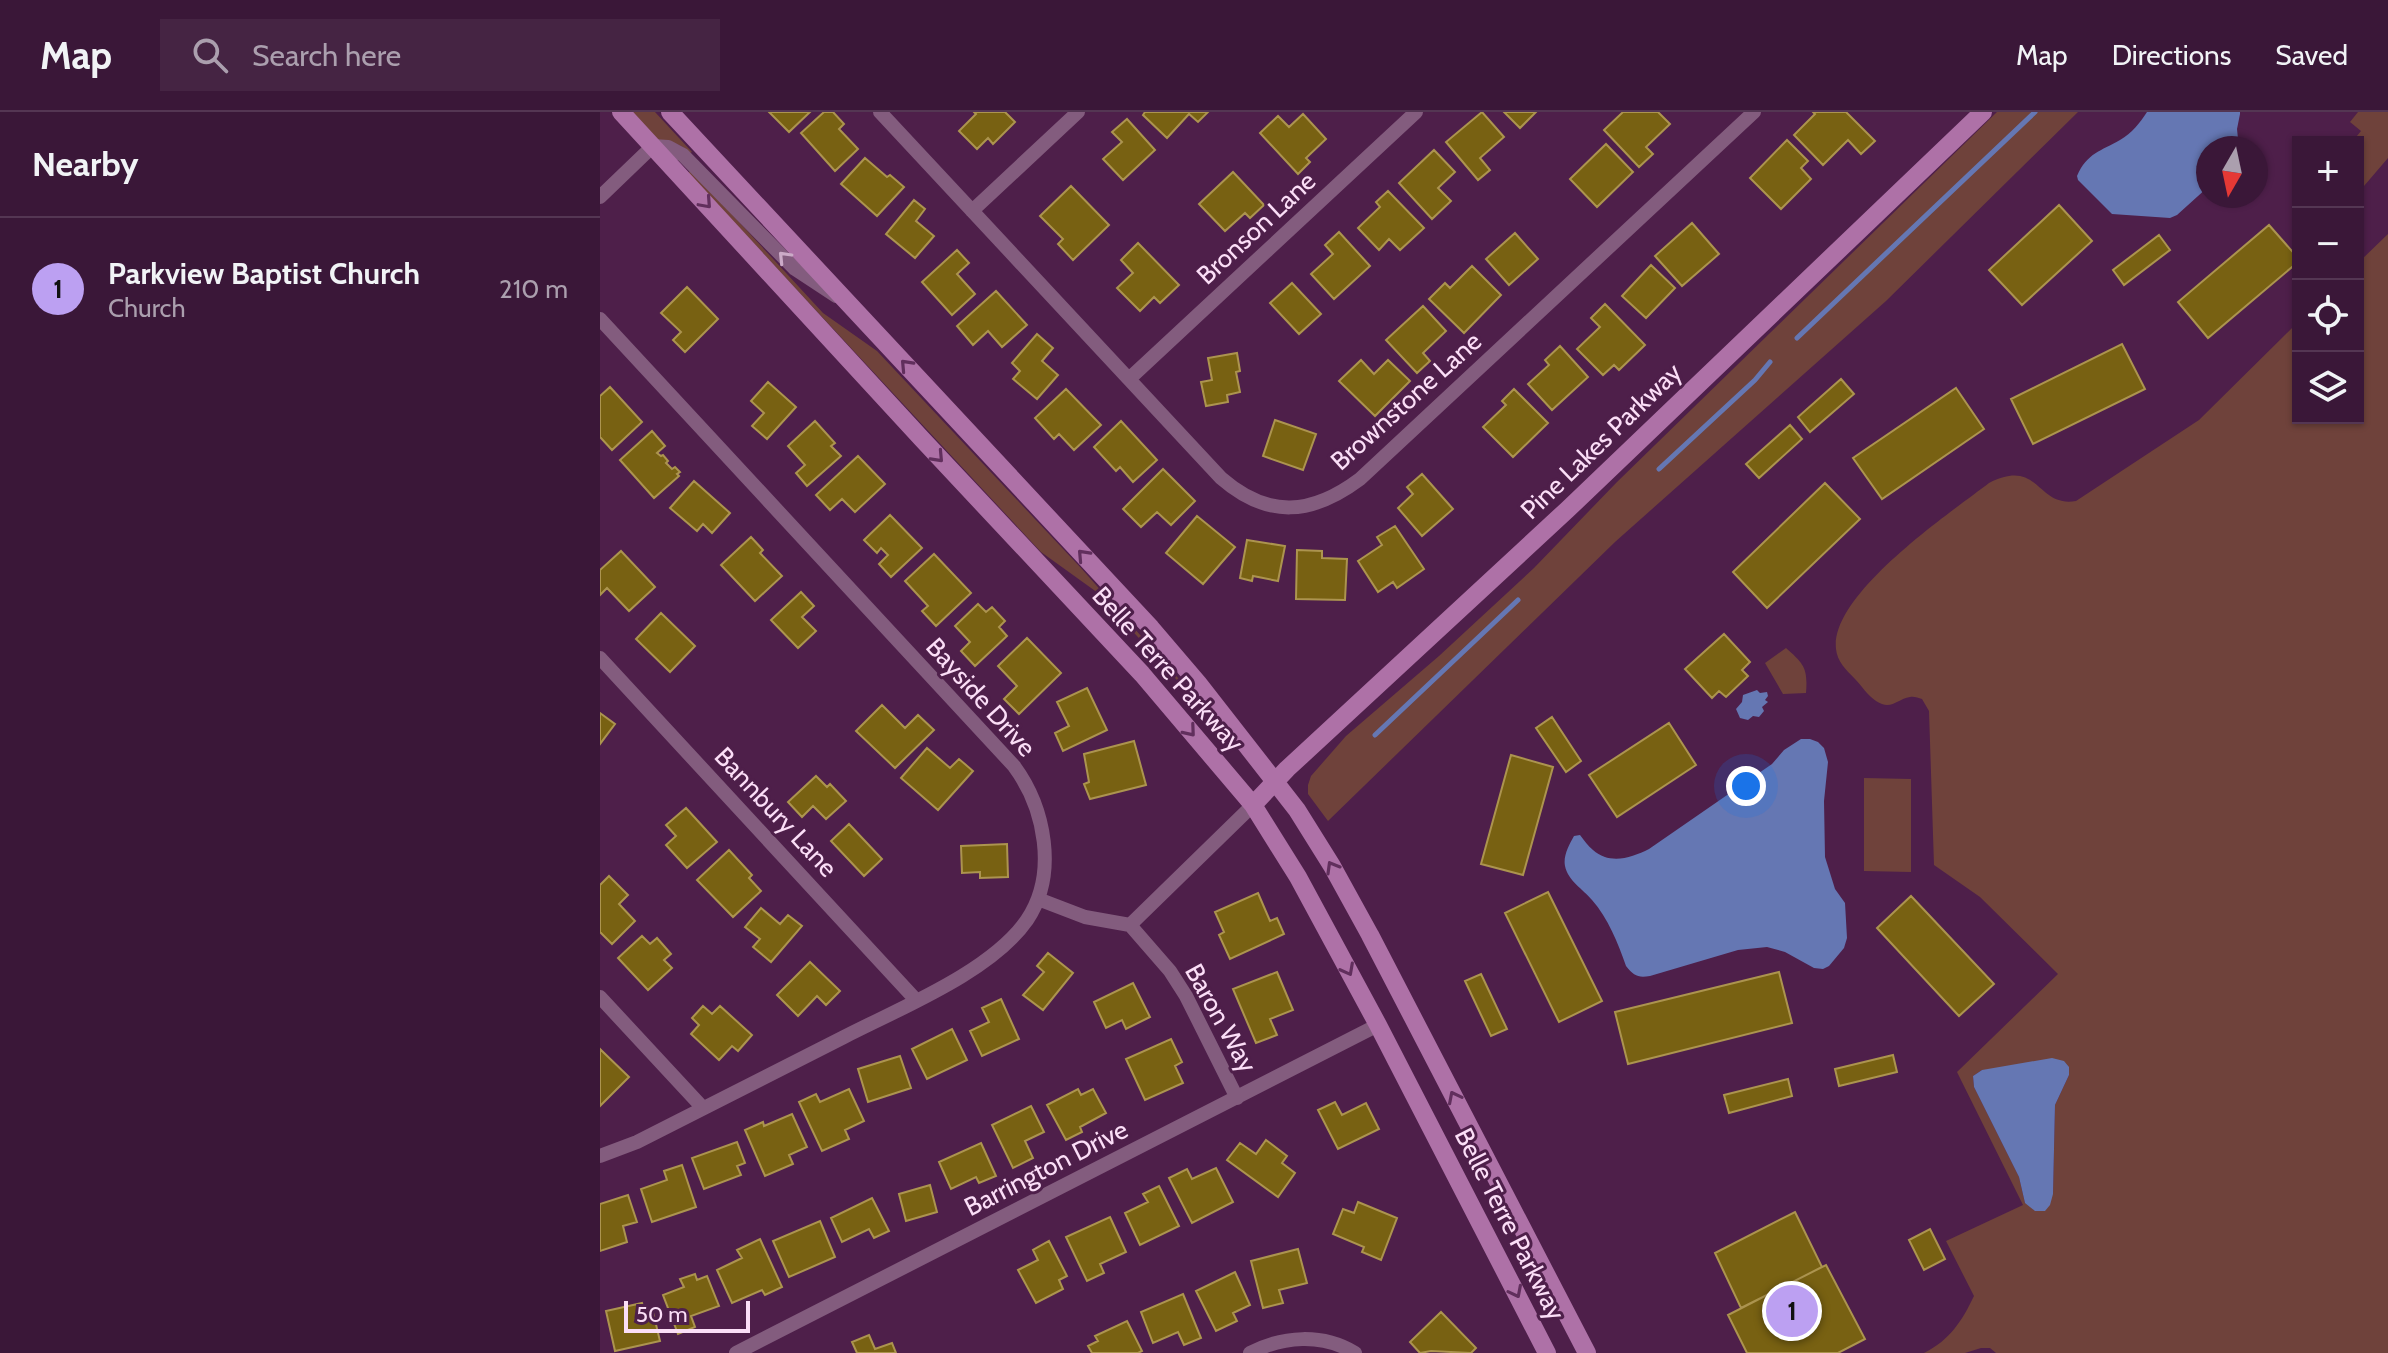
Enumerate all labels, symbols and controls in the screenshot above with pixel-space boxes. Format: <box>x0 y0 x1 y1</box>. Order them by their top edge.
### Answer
search box <box>160 19 720 91</box>
text: Map <box>40 32 112 79</box>
icon: search <box>188 33 232 77</box>
text: Search here <box>252 37 401 74</box>
text: Map <box>2016 38 2068 72</box>
text: Directions <box>2112 38 2231 72</box>
text: Saved <box>2275 38 2348 72</box>
north arrow <box>2196 136 2268 208</box>
map controls <box>2292 136 2364 424</box>
button: + <box>2292 136 2364 208</box>
text: Nearby <box>32 143 139 185</box>
street label: Bronson Lane <box>1190 165 1322 291</box>
one-way arrow <box>696 194 710 209</box>
button: − <box>2292 208 2364 280</box>
one-way arrow <box>778 252 793 266</box>
text: Parkview Baptist Church <box>108 255 420 292</box>
text: 1 <box>53 273 63 305</box>
text: 210 m <box>499 273 568 305</box>
button: locate <box>2292 280 2364 352</box>
text: Church <box>108 292 186 324</box>
street label: Brownstone Lane <box>1324 325 1488 477</box>
button: layers <box>2292 352 2364 424</box>
street label: Pine Lakes Parkway <box>1514 356 1688 526</box>
one-way arrow <box>901 360 915 375</box>
one-way arrow <box>929 448 944 462</box>
one-way arrow <box>1078 550 1092 565</box>
street label: Belle Terre Parkway <box>1085 580 1251 758</box>
street label: Bayside Drive <box>919 631 1043 763</box>
one-way arrow <box>1180 721 1195 736</box>
street label: Bannbury Lane <box>708 740 844 884</box>
your location <box>1726 766 1766 806</box>
one-way arrow <box>1326 861 1342 876</box>
street label: Baron Way <box>1178 958 1264 1078</box>
one-way arrow <box>1339 962 1354 976</box>
one-way arrow <box>1448 1090 1464 1105</box>
street label: Barrington Drive <box>959 1113 1133 1223</box>
street label: Belle Terre Parkway <box>1448 1123 1572 1325</box>
pin: 1 <box>1766 1281 1818 1341</box>
one-way arrow <box>1506 1283 1521 1298</box>
scale bar <box>624 1297 750 1333</box>
text: 50 m <box>636 1301 688 1328</box>

